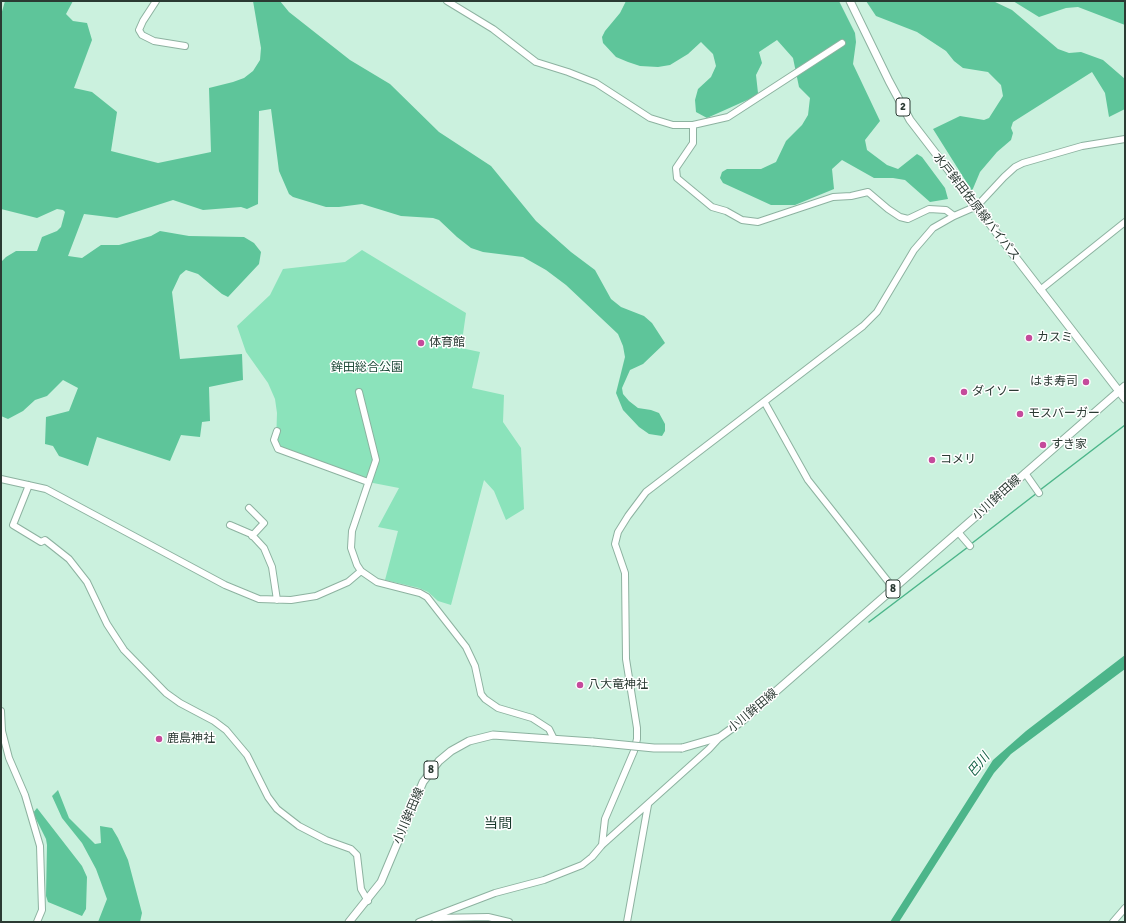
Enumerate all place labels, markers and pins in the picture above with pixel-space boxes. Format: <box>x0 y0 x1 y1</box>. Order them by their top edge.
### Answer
place label: カスミ <box>1037 331 1073 345</box>
marker: カスミ <box>1024 333 1034 343</box>
place label: 体育館 <box>429 336 465 350</box>
marker: 体育館 <box>416 338 426 348</box>
place label: はま寿司 <box>1030 375 1078 389</box>
marker: はま寿司 <box>1081 377 1091 387</box>
place label: ダイソー <box>972 385 1020 399</box>
marker: ダイソー <box>959 387 969 397</box>
place label: モスバーガー <box>1028 407 1100 421</box>
marker: モスバーガー <box>1015 409 1025 419</box>
place label: すき家 <box>1051 438 1087 452</box>
marker: すき家 <box>1038 440 1048 450</box>
place label: コメリ <box>940 453 976 467</box>
marker: コメリ <box>927 455 937 465</box>
place label: 八大竜神社 <box>588 678 648 692</box>
marker: 八大竜神社 <box>575 680 585 690</box>
place label: 鹿島神社 <box>167 732 215 746</box>
marker: 鹿島神社 <box>154 734 164 744</box>

